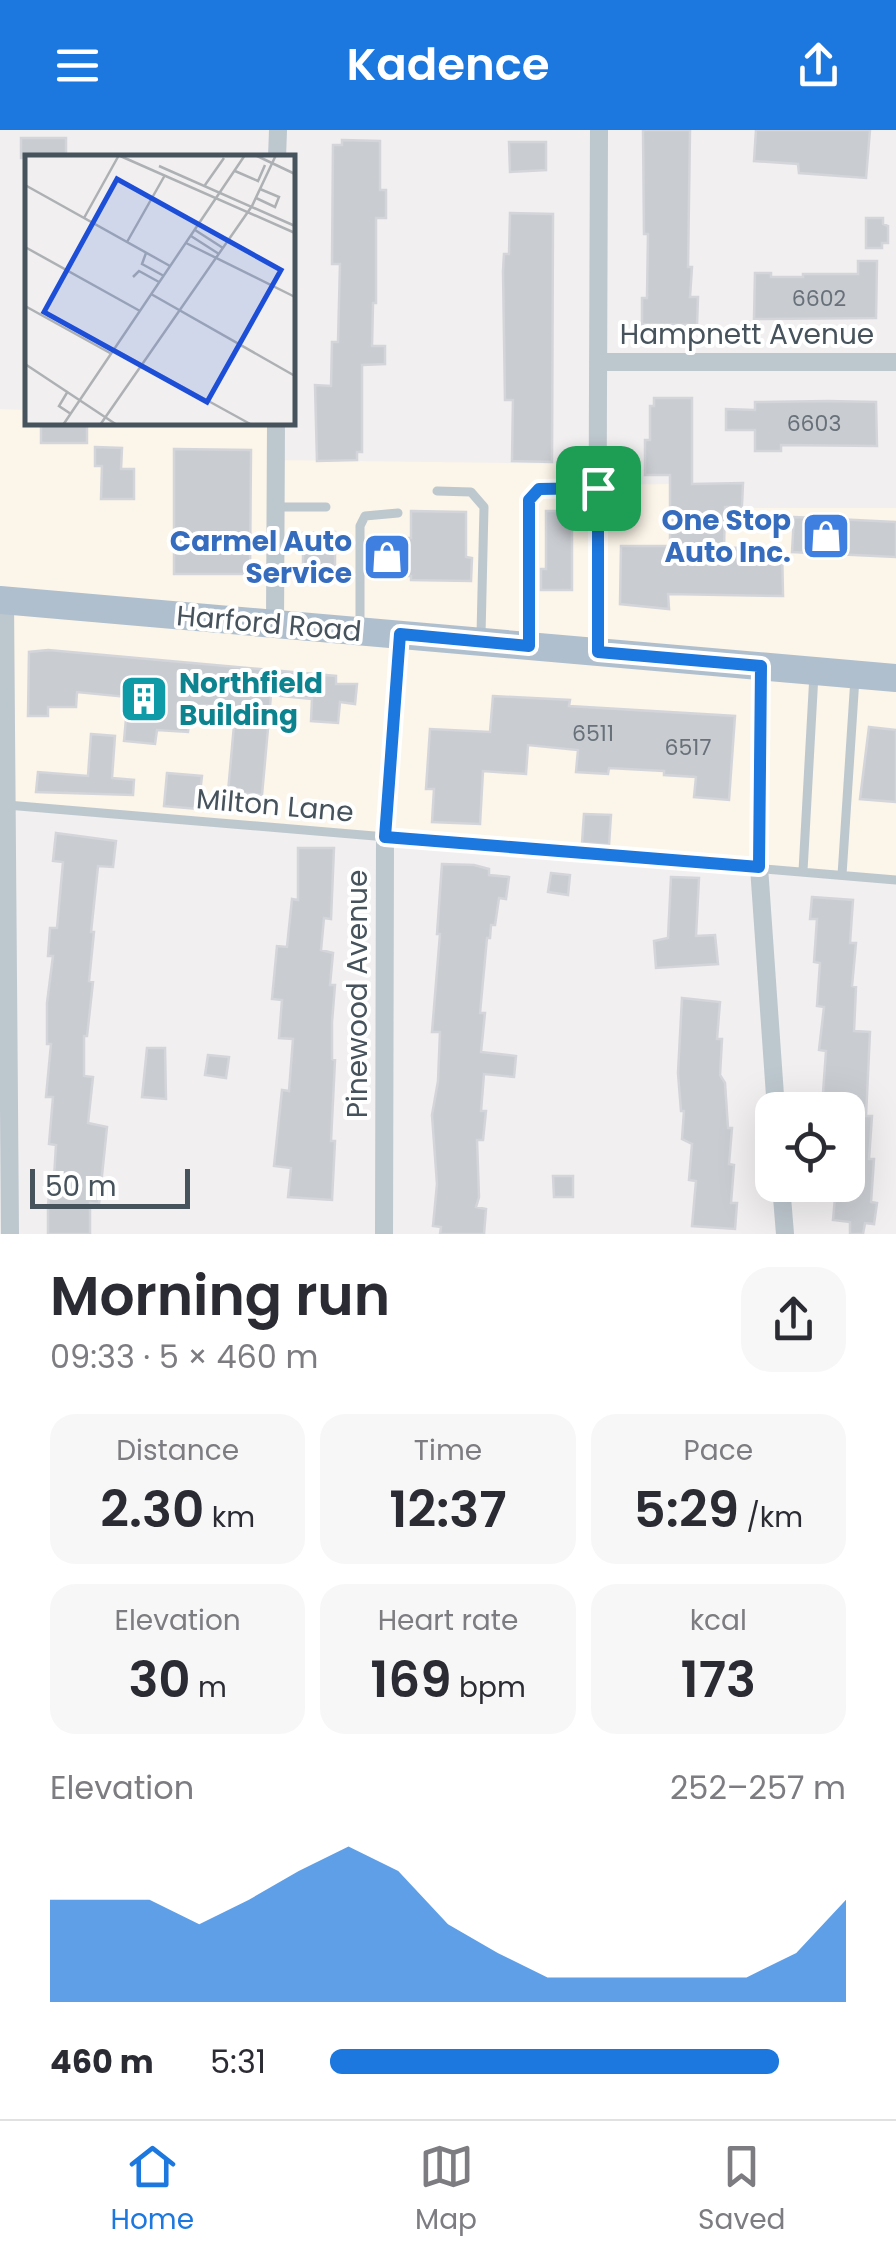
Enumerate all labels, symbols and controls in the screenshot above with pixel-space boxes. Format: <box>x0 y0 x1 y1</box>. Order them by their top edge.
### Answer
text: Kadence <box>346 33 550 96</box>
icon: menu <box>50 38 105 93</box>
icon: share <box>791 38 846 93</box>
inset map <box>25 155 295 425</box>
house number: 6602 <box>792 283 846 314</box>
street label: Hampnett Avenue <box>620 315 874 354</box>
house number: 6603 <box>787 408 841 439</box>
pin <box>556 446 641 531</box>
icon: arrive <box>571 461 626 516</box>
place label: One Stop Auto Inc. <box>661 501 791 572</box>
shop icon: One Stop Auto Inc. <box>800 510 852 562</box>
place label: Carmel Auto Service <box>170 522 352 593</box>
shop icon: Carmel Auto Service <box>361 531 413 583</box>
street label: Harford Road <box>175 596 363 651</box>
place label: Northfield Building <box>179 664 323 735</box>
building icon: Northfield Building <box>118 673 170 725</box>
house number: 6511 <box>572 718 614 749</box>
house number: 6517 <box>665 732 711 763</box>
street label: Milton Lane <box>195 779 355 832</box>
street label: Pinewood Avenue <box>338 870 377 1118</box>
map controls <box>755 1092 865 1202</box>
button: locate <box>755 1092 865 1202</box>
scale bar <box>30 1164 190 1208</box>
text: 50 m <box>45 1167 116 1206</box>
text: Morning run <box>50 1257 390 1334</box>
button: share <box>741 1267 846 1372</box>
text: 09:33 · 5 × 460 m <box>50 1334 318 1379</box>
text: Distance <box>116 1431 239 1470</box>
text: Time <box>414 1431 482 1470</box>
text: Pace <box>684 1431 753 1470</box>
text: 2.30 <box>100 1474 204 1545</box>
text: 12:37 <box>389 1474 507 1545</box>
text: 5:29 <box>634 1474 739 1545</box>
text: km <box>204 1498 255 1537</box>
text: /km <box>739 1498 803 1537</box>
text: Elevation <box>115 1601 241 1640</box>
text: Heart rate <box>378 1601 518 1640</box>
text: kcal <box>690 1601 747 1640</box>
text: 30 <box>128 1644 191 1715</box>
text: 169 <box>370 1644 452 1715</box>
text: 173 <box>681 1644 756 1715</box>
text: m <box>191 1668 227 1707</box>
text: bpm <box>452 1668 526 1707</box>
text: Elevation <box>50 1765 194 1810</box>
text: 252–257 m <box>670 1765 846 1810</box>
text: 460 m <box>50 2039 154 2084</box>
text: 5:31 <box>210 2039 266 2084</box>
tab: Home <box>111 2139 194 2241</box>
tab: Map <box>415 2139 477 2241</box>
tab: Saved <box>698 2139 785 2241</box>

